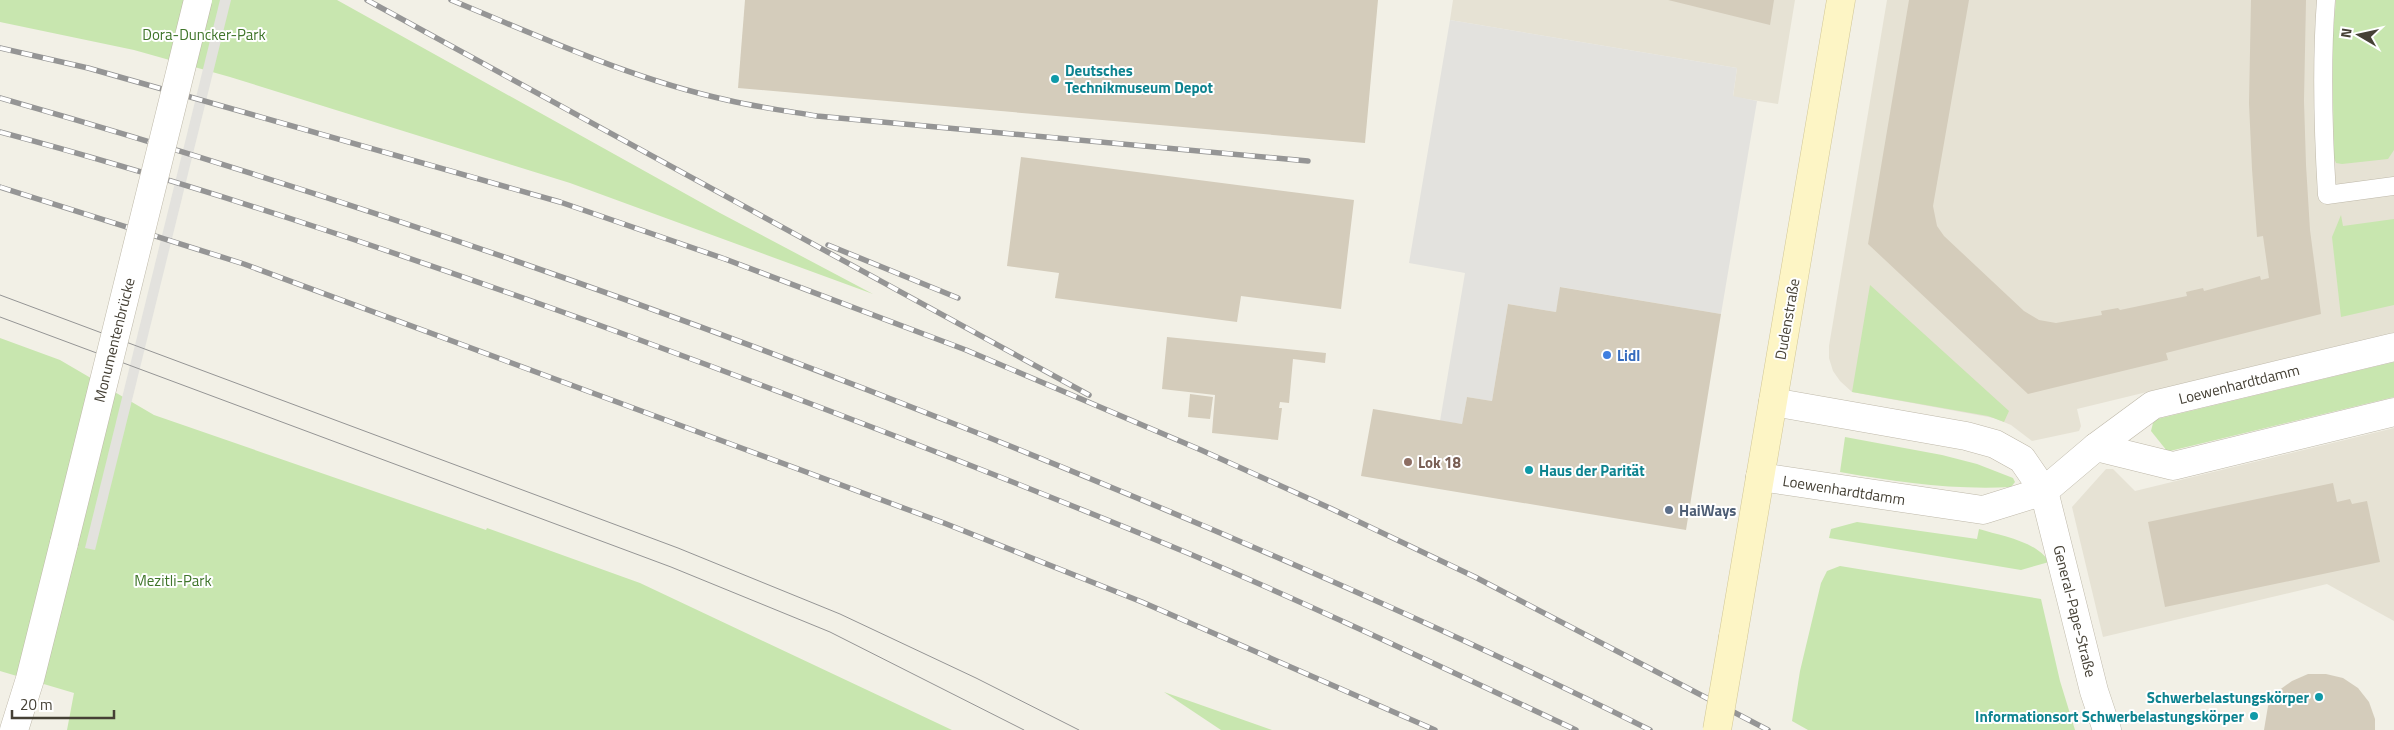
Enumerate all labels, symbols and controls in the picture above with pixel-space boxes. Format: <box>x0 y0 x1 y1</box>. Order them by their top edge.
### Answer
north arrow <box>2334 10 2384 60</box>
park label: Dora-Duncker-Park <box>142 23 266 46</box>
text: N <box>2335 26 2357 39</box>
place label: Deutsches Technikmuseum Depot <box>1065 59 1214 99</box>
marker: Deutsches Technikmuseum Depot <box>1049 73 1061 85</box>
street label: Monumentenbrücke <box>87 275 141 405</box>
street label: Dudenstraße <box>1769 276 1805 362</box>
place label: Lidl <box>1617 344 1640 367</box>
marker: Lidl <box>1601 349 1613 361</box>
street label: Loewenhardtdamm <box>2176 358 2302 410</box>
place label: Lok 18 <box>1418 451 1461 474</box>
marker: Lok 18 <box>1402 456 1414 468</box>
place label: Haus der Parität <box>1539 459 1645 482</box>
marker: Haus der Parität <box>1523 464 1535 476</box>
street label: Loewenhardtdamm <box>1781 469 1907 511</box>
place label: HaiWays <box>1679 499 1736 522</box>
marker: HaiWays <box>1663 504 1675 516</box>
street label: General-Pape-Straße <box>2047 543 2103 679</box>
park label: Mezitli-Park <box>134 569 212 592</box>
place label: Schwerbelastungskörper <box>2147 686 2309 709</box>
scale bar <box>12 688 115 720</box>
marker: Schwerbelastungskörper <box>2313 691 2325 703</box>
text: 20 m <box>20 693 53 716</box>
place label: Informationsort Schwerbelastungskörper <box>1975 705 2244 728</box>
marker: Informationsort Schwerbelastungskörper <box>2248 710 2260 722</box>

